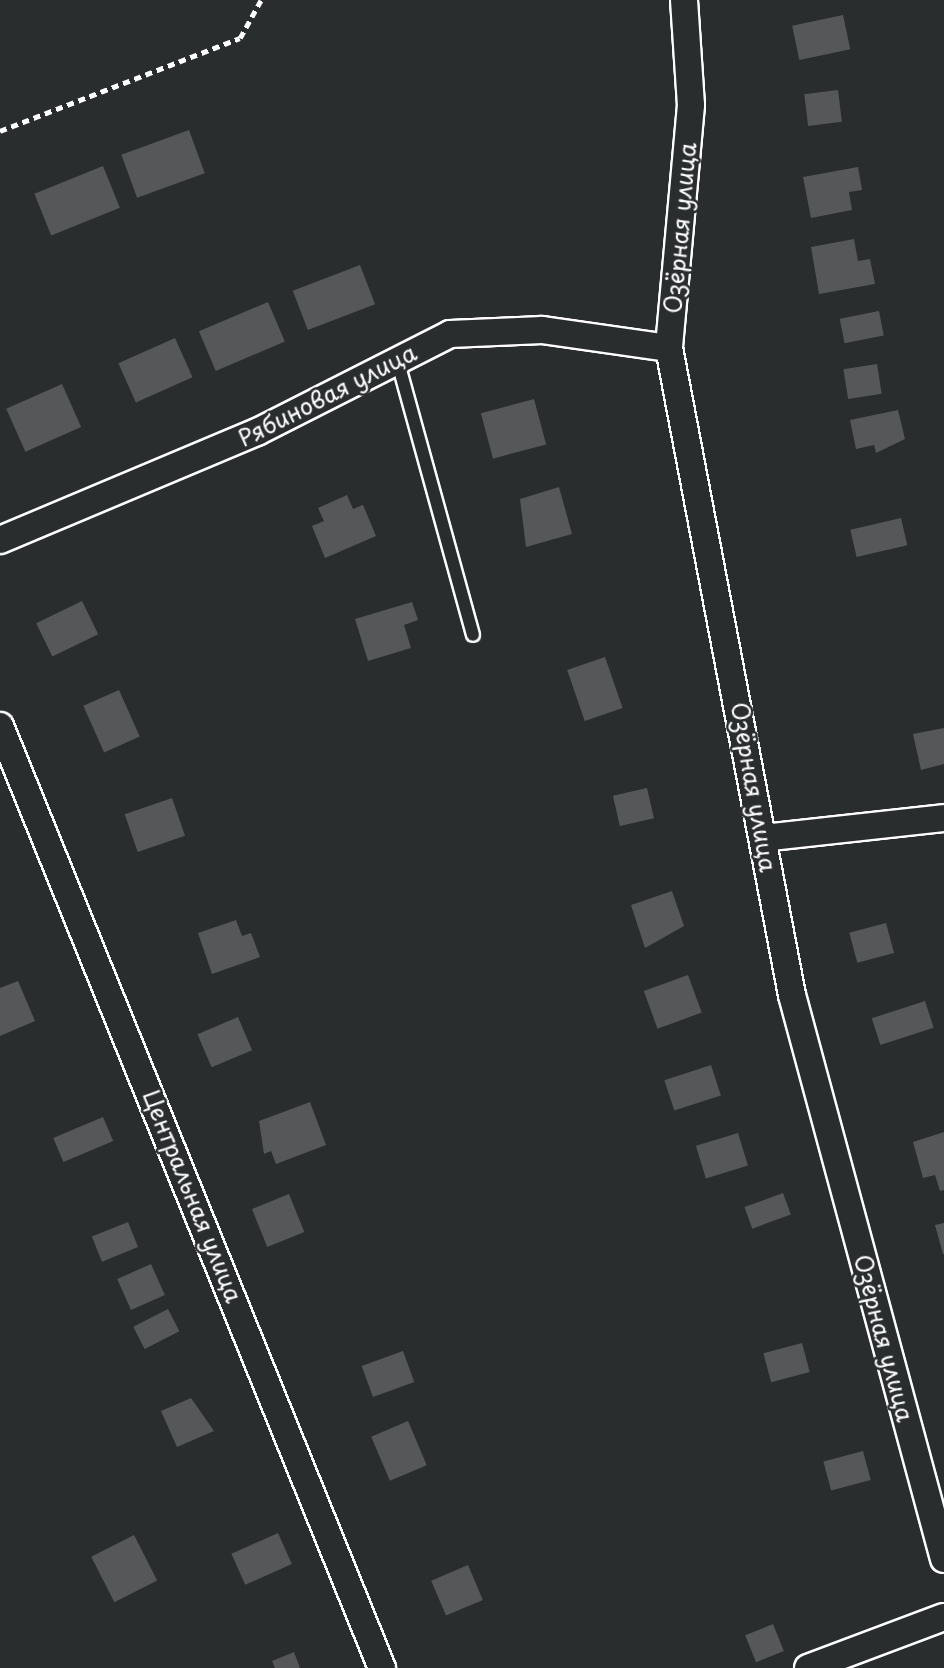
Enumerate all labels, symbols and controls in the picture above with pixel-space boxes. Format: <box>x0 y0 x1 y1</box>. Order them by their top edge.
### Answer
street label: Озёрная улица <box>659 141 701 315</box>
street label: Рябиновая улица <box>233 338 421 452</box>
street label: Озёрная улица <box>725 699 783 875</box>
street label: Центральная улица <box>138 1086 248 1306</box>
street label: Озёрная улица <box>848 1251 920 1425</box>

